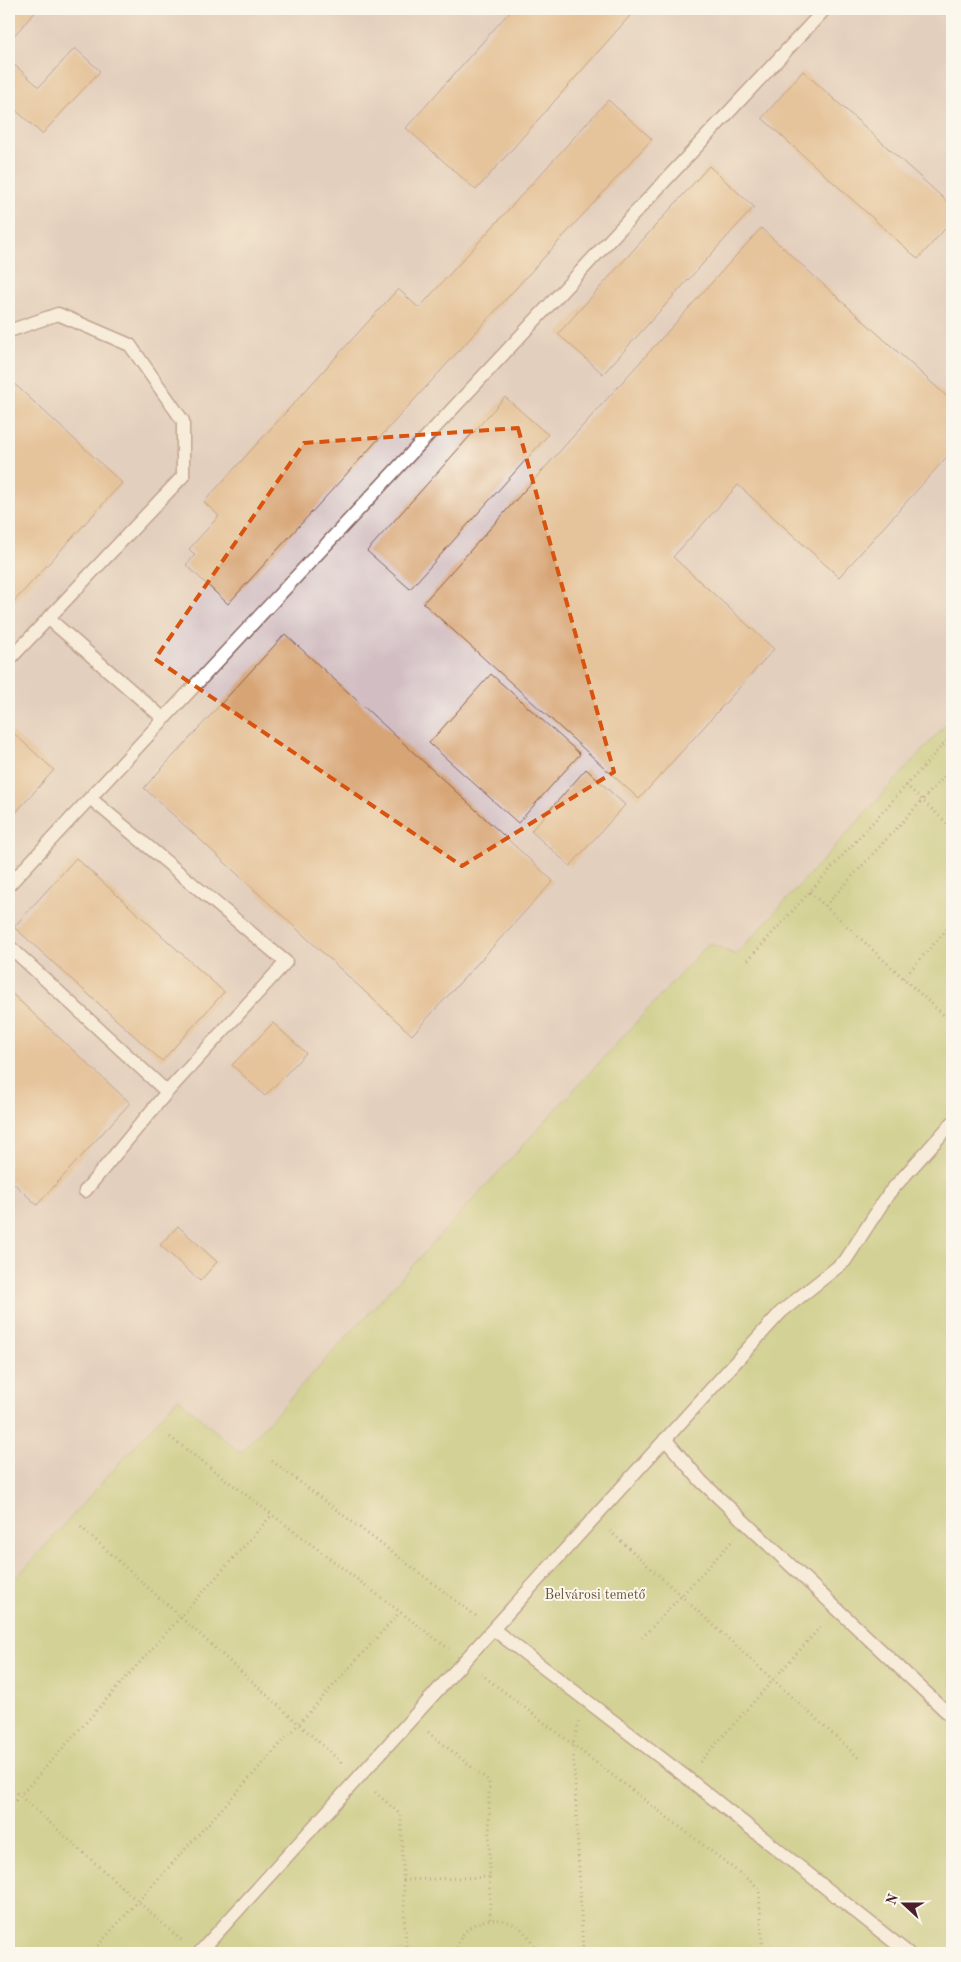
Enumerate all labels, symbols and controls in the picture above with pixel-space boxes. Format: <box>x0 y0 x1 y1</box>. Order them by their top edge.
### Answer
park label: Belvárosi temető <box>545 1588 646 1602</box>
north arrow <box>878 1880 928 1930</box>
text: N <box>884 1892 901 1907</box>

